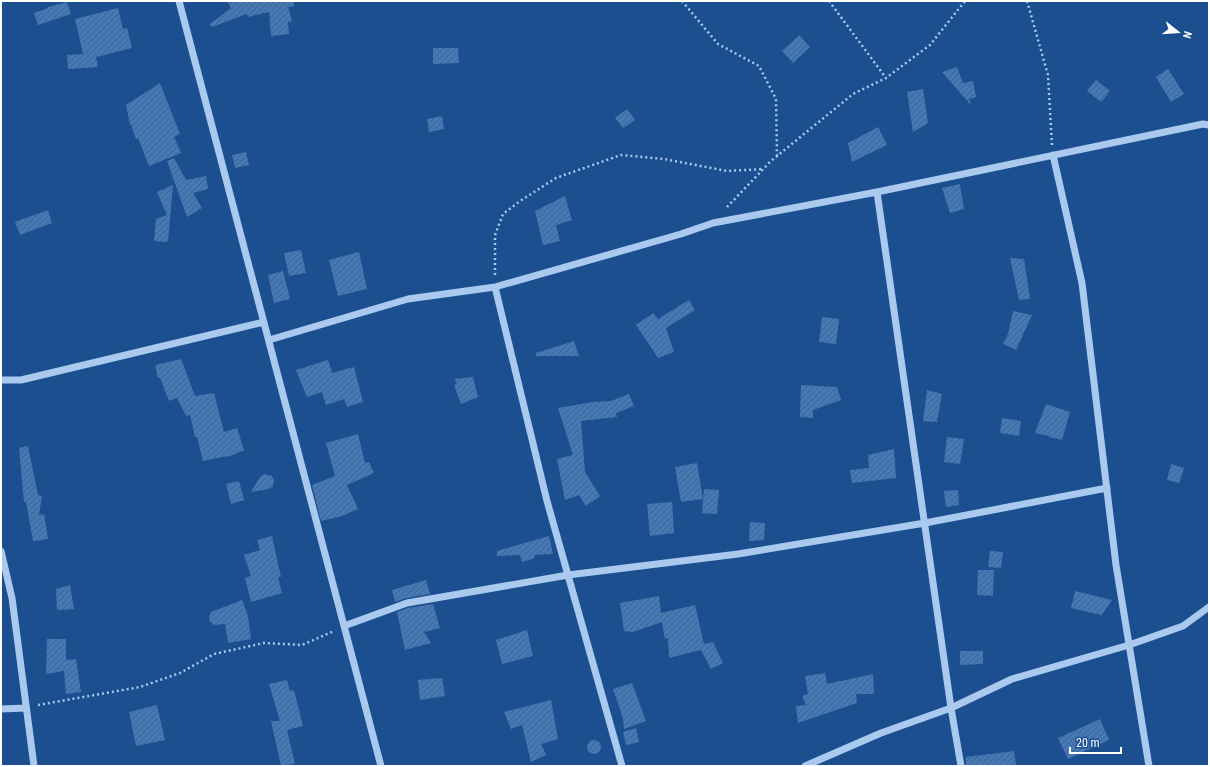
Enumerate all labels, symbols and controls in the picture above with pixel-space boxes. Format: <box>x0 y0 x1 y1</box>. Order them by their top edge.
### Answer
north arrow <box>1158 12 1198 52</box>
text: N <box>1180 30 1194 40</box>
scale bar <box>1070 729 1121 755</box>
text: 20 m <box>1076 736 1100 750</box>

